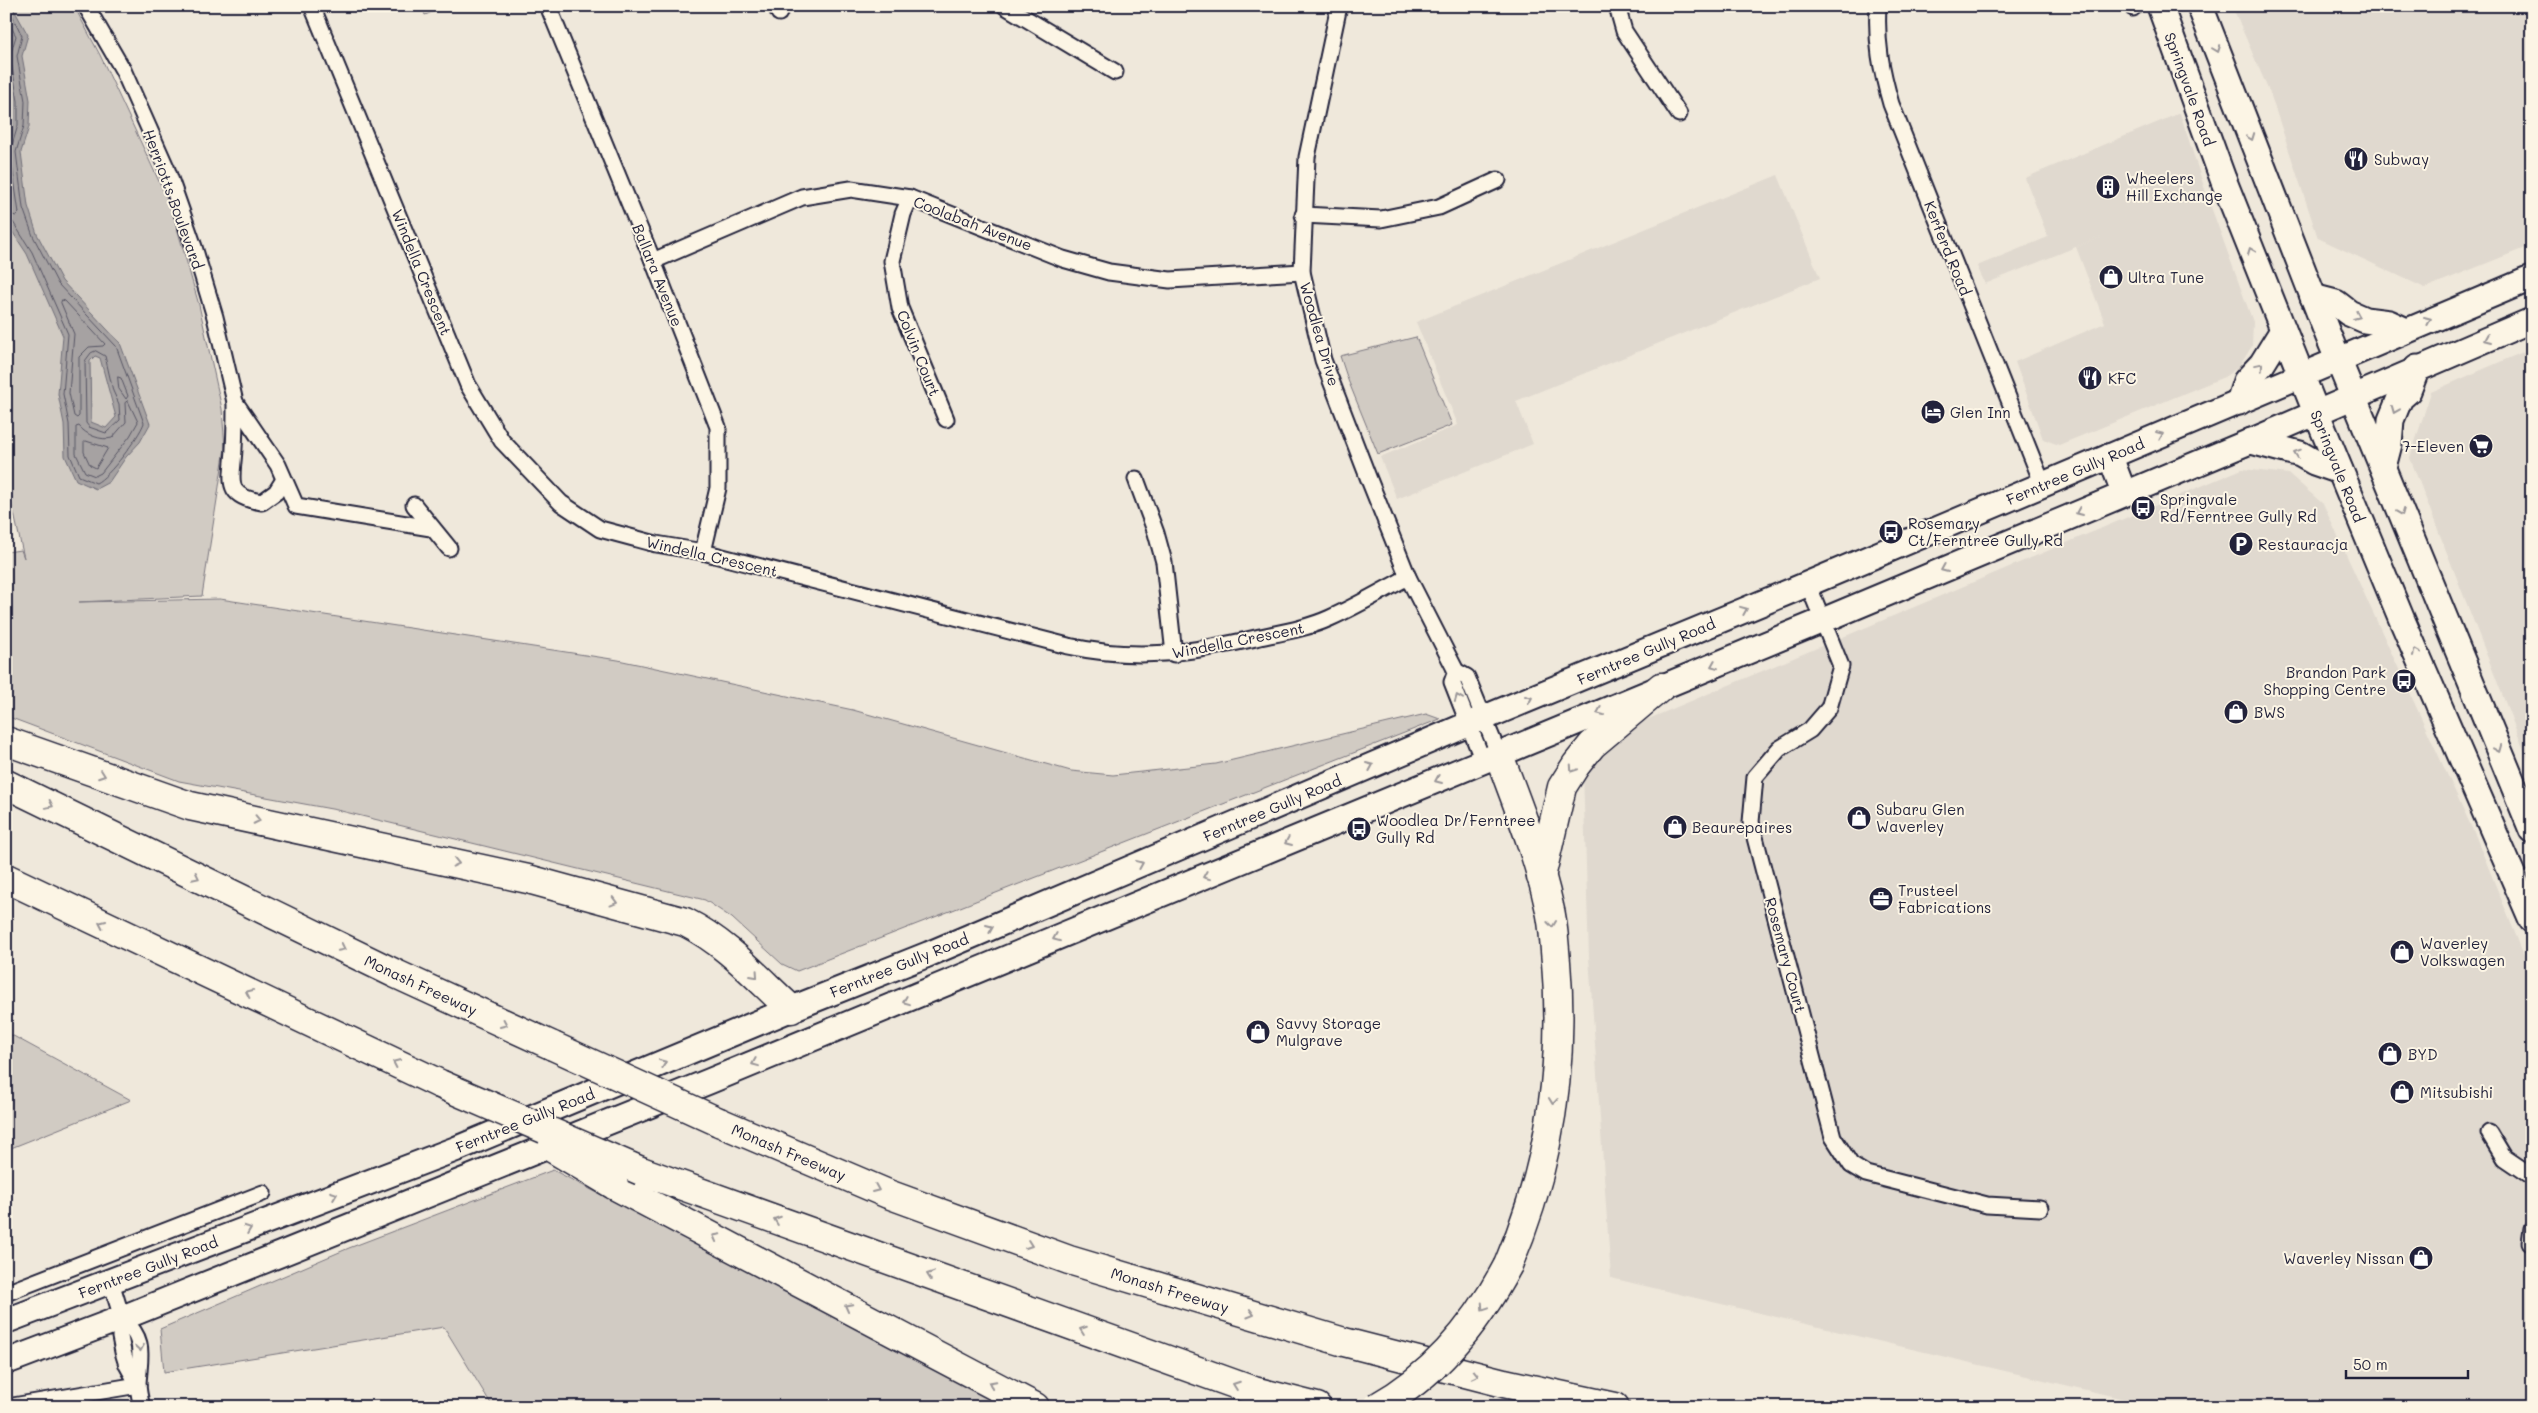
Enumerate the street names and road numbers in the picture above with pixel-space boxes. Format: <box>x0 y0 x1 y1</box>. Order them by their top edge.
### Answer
street label: Springvale Road <box>2160 30 2220 148</box>
street label: Herriotts Boulevard <box>139 126 209 272</box>
street label: Coolabah Avenue <box>911 191 1035 255</box>
street label: Kerferd Road <box>1920 198 1976 298</box>
street label: Windella Crescent <box>388 206 456 338</box>
street label: Ballara Avenue <box>628 221 688 329</box>
street label: Woodlea Drive <box>1296 280 1344 388</box>
street label: Colvin Court <box>893 307 945 399</box>
street label: Springvale Road <box>2306 407 2370 525</box>
street label: Ferntree Gully Road <box>2003 433 2147 509</box>
street label: Windella Crescent <box>644 531 780 581</box>
street label: Ferntree Gully Road <box>1574 613 1718 689</box>
street label: Windella Crescent <box>1170 617 1306 663</box>
street label: Ferntree Gully Road <box>1200 770 1344 846</box>
street label: Rosemary Court <box>1761 895 1811 1015</box>
street label: Ferntree Gully Road <box>827 928 971 1002</box>
street label: Monash Freeway <box>361 950 481 1020</box>
street label: Ferntree Gully Road <box>453 1083 597 1157</box>
street label: Monash Freeway <box>729 1119 849 1185</box>
street label: Ferntree Gully Road <box>75 1231 221 1303</box>
street label: Monash Freeway <box>1109 1263 1232 1317</box>

